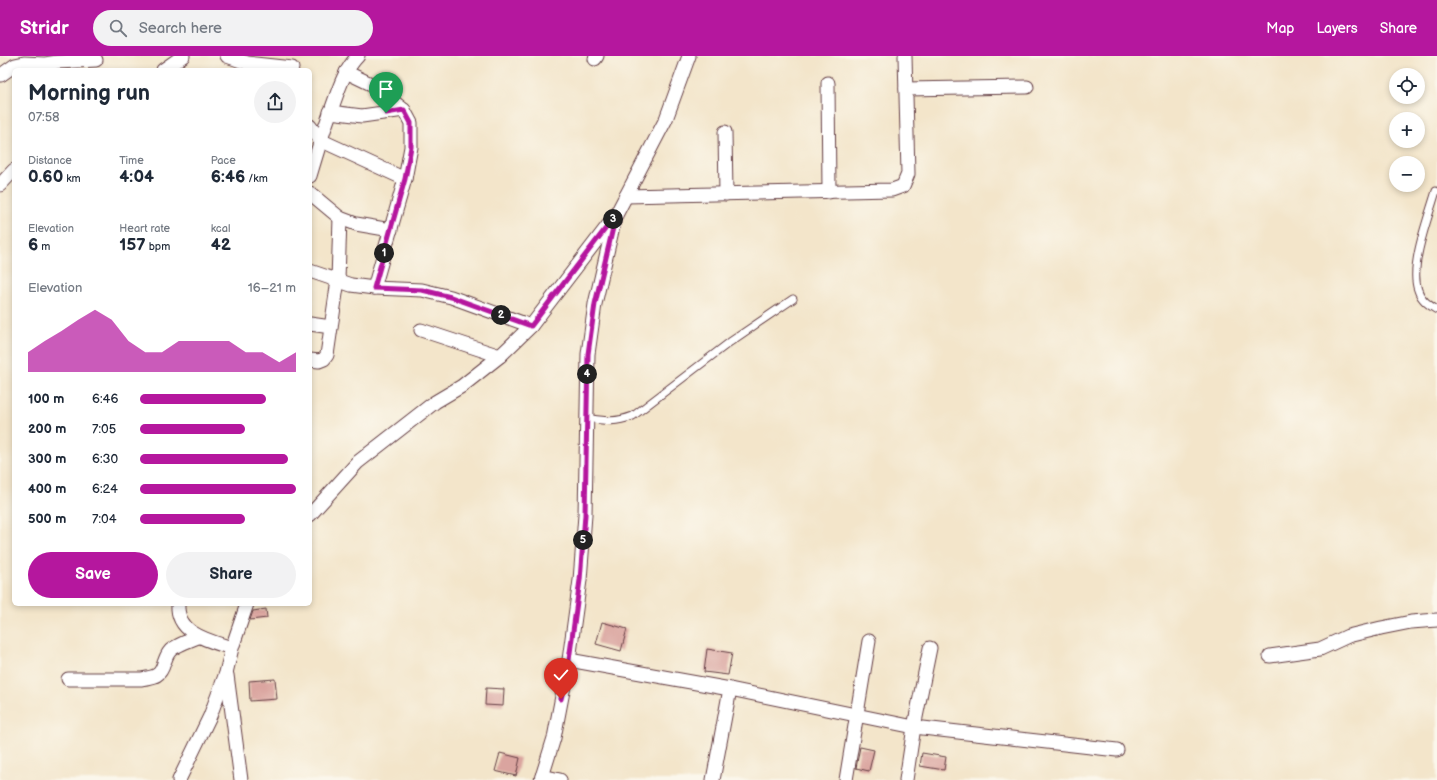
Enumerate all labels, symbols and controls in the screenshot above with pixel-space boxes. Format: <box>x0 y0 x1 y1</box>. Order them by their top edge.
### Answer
search box <box>93 10 373 46</box>
text: Stridr <box>20 17 69 40</box>
icon: search <box>107 17 129 39</box>
text: Search here <box>139 19 222 38</box>
text: Map <box>1266 20 1294 37</box>
text: Layers <box>1316 20 1358 37</box>
text: Share <box>1380 20 1417 37</box>
map controls <box>1389 68 1425 192</box>
button: locate <box>1389 68 1425 104</box>
pin <box>369 72 403 113</box>
icon: arrive <box>375 78 397 100</box>
text: Morning run <box>28 80 150 107</box>
button: share <box>254 81 296 123</box>
text: 07:58 <box>28 109 60 125</box>
button: + <box>1389 112 1425 148</box>
text: Distance <box>28 154 72 167</box>
text: Time <box>119 154 144 167</box>
text: Pace <box>211 154 236 167</box>
button: − <box>1389 156 1425 192</box>
text: 0.60 <box>28 167 63 187</box>
text: 4:04 <box>119 167 154 187</box>
text: 6:46 <box>211 167 245 187</box>
text: km <box>63 172 81 185</box>
text: /km <box>245 172 268 185</box>
pin: 3 <box>603 209 623 229</box>
text: 3 <box>610 212 616 225</box>
text: Elevation <box>28 222 74 235</box>
text: Heart rate <box>119 222 170 235</box>
text: kcal <box>211 222 230 235</box>
text: 6 <box>28 235 38 255</box>
text: 157 <box>119 235 146 255</box>
text: 42 <box>211 235 231 255</box>
text: m <box>38 240 50 253</box>
text: bpm <box>146 240 170 253</box>
pin: 1 <box>374 243 394 263</box>
text: 1 <box>382 246 386 259</box>
text: Elevation <box>28 280 82 296</box>
text: 16–21 m <box>248 280 296 296</box>
pin: 2 <box>491 305 511 325</box>
text: 2 <box>498 308 504 321</box>
pin: 4 <box>577 364 597 384</box>
text: 4 <box>584 367 590 380</box>
text: 100 m <box>28 391 64 407</box>
text: 6:46 <box>92 391 118 407</box>
text: 200 m <box>28 421 66 437</box>
text: 7:05 <box>92 421 116 437</box>
text: 300 m <box>28 451 66 467</box>
text: 6:30 <box>92 451 118 467</box>
text: 400 m <box>28 481 66 497</box>
text: 6:24 <box>92 481 118 497</box>
text: 500 m <box>28 511 66 527</box>
text: 7:04 <box>92 511 117 527</box>
pin: 5 <box>573 530 593 550</box>
text: 5 <box>580 533 586 546</box>
button: Save <box>28 552 158 598</box>
button: Share <box>166 552 296 598</box>
pin <box>544 658 578 699</box>
icon: check <box>550 664 572 686</box>

